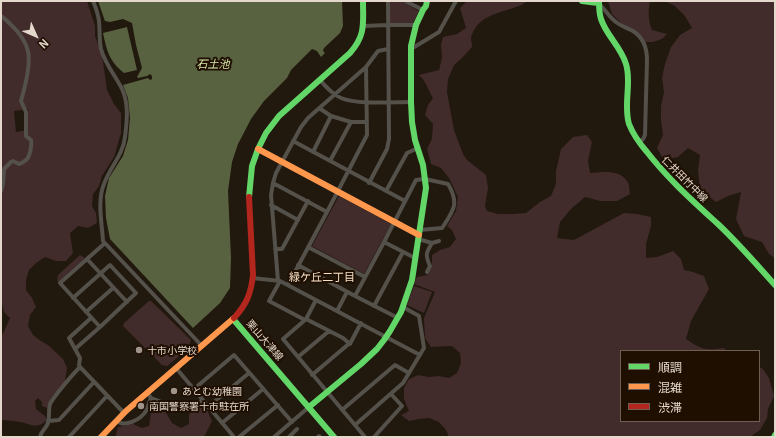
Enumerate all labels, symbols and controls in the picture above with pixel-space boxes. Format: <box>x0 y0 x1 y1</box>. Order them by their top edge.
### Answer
north arrow <box>16 16 56 56</box>
text: N <box>36 36 53 53</box>
water label: 石土池 <box>197 57 229 71</box>
street label: 仁井田竹中線 <box>660 154 710 204</box>
district label: 緑ケ丘二丁目 <box>289 270 355 284</box>
street label: 栗山大津線 <box>244 317 286 363</box>
place label: 十市小学校 <box>147 344 197 356</box>
marker: 十市小学校 <box>134 345 144 355</box>
legend <box>620 350 760 422</box>
text: 順調 <box>658 358 682 375</box>
text: 混雑 <box>658 378 682 395</box>
place label: あとむ幼稚園 <box>182 385 242 397</box>
marker: あとむ幼稚園 <box>169 386 179 396</box>
text: 渋滞 <box>658 398 682 415</box>
place label: 南国警察署十市駐在所 <box>149 400 249 412</box>
marker: 南国警察署十市駐在所 <box>136 401 146 411</box>

